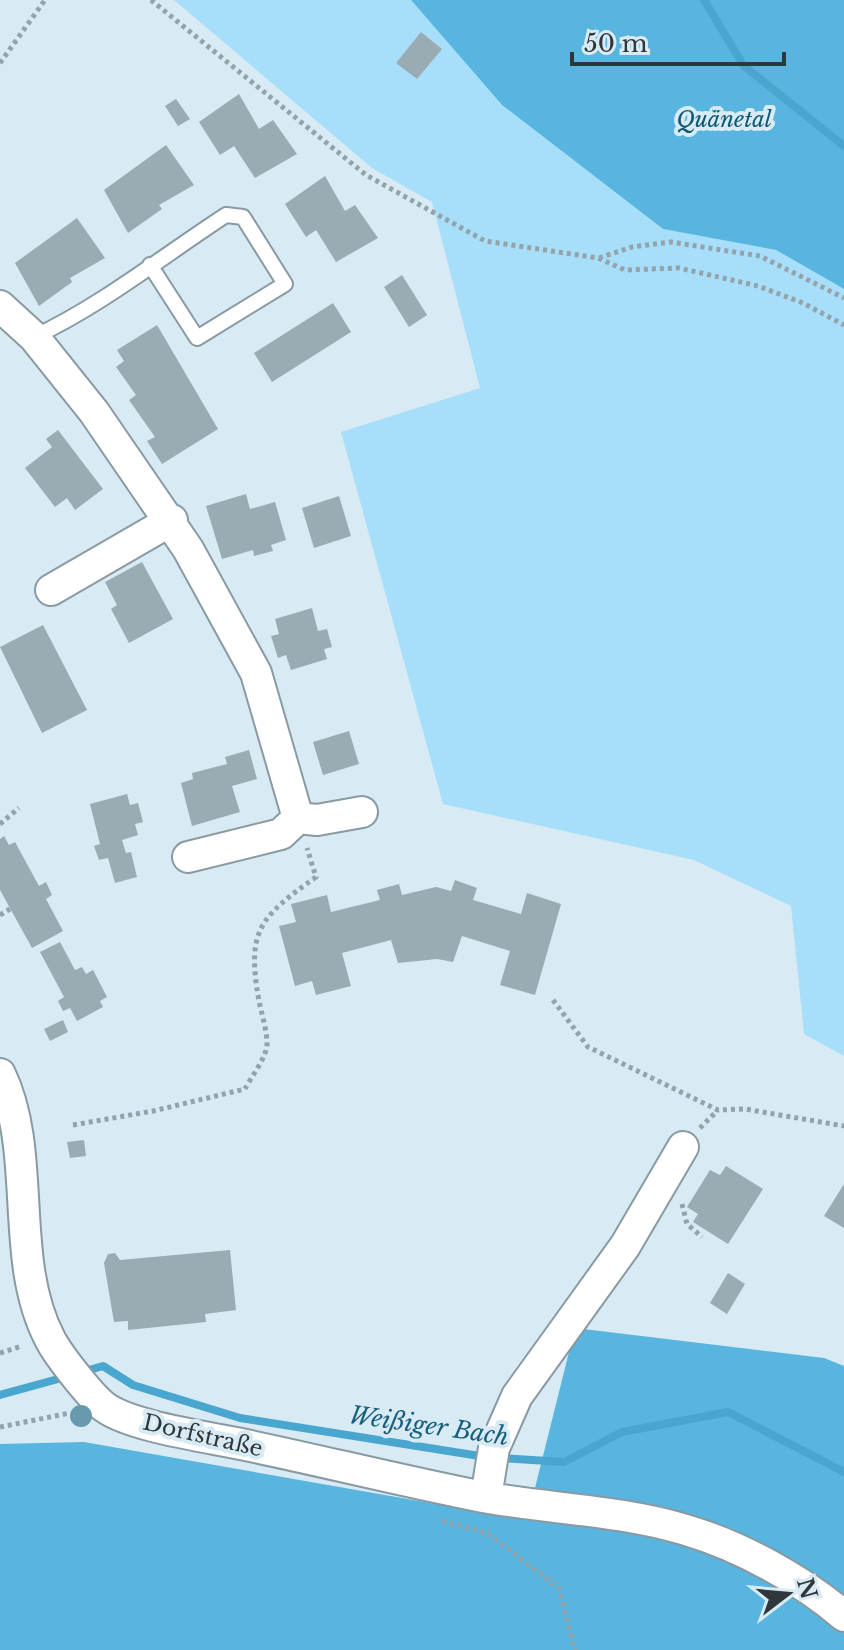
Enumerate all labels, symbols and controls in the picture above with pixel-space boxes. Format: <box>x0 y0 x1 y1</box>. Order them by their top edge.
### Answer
scale bar <box>572 16 784 66</box>
text: 50 m <box>584 29 648 58</box>
park label: Quänetal <box>676 106 772 133</box>
water label: Weißiger Bach <box>348 1400 511 1451</box>
street label: Dorfstraße <box>140 1409 265 1462</box>
north arrow <box>748 1554 828 1634</box>
text: N <box>791 1575 823 1603</box>

